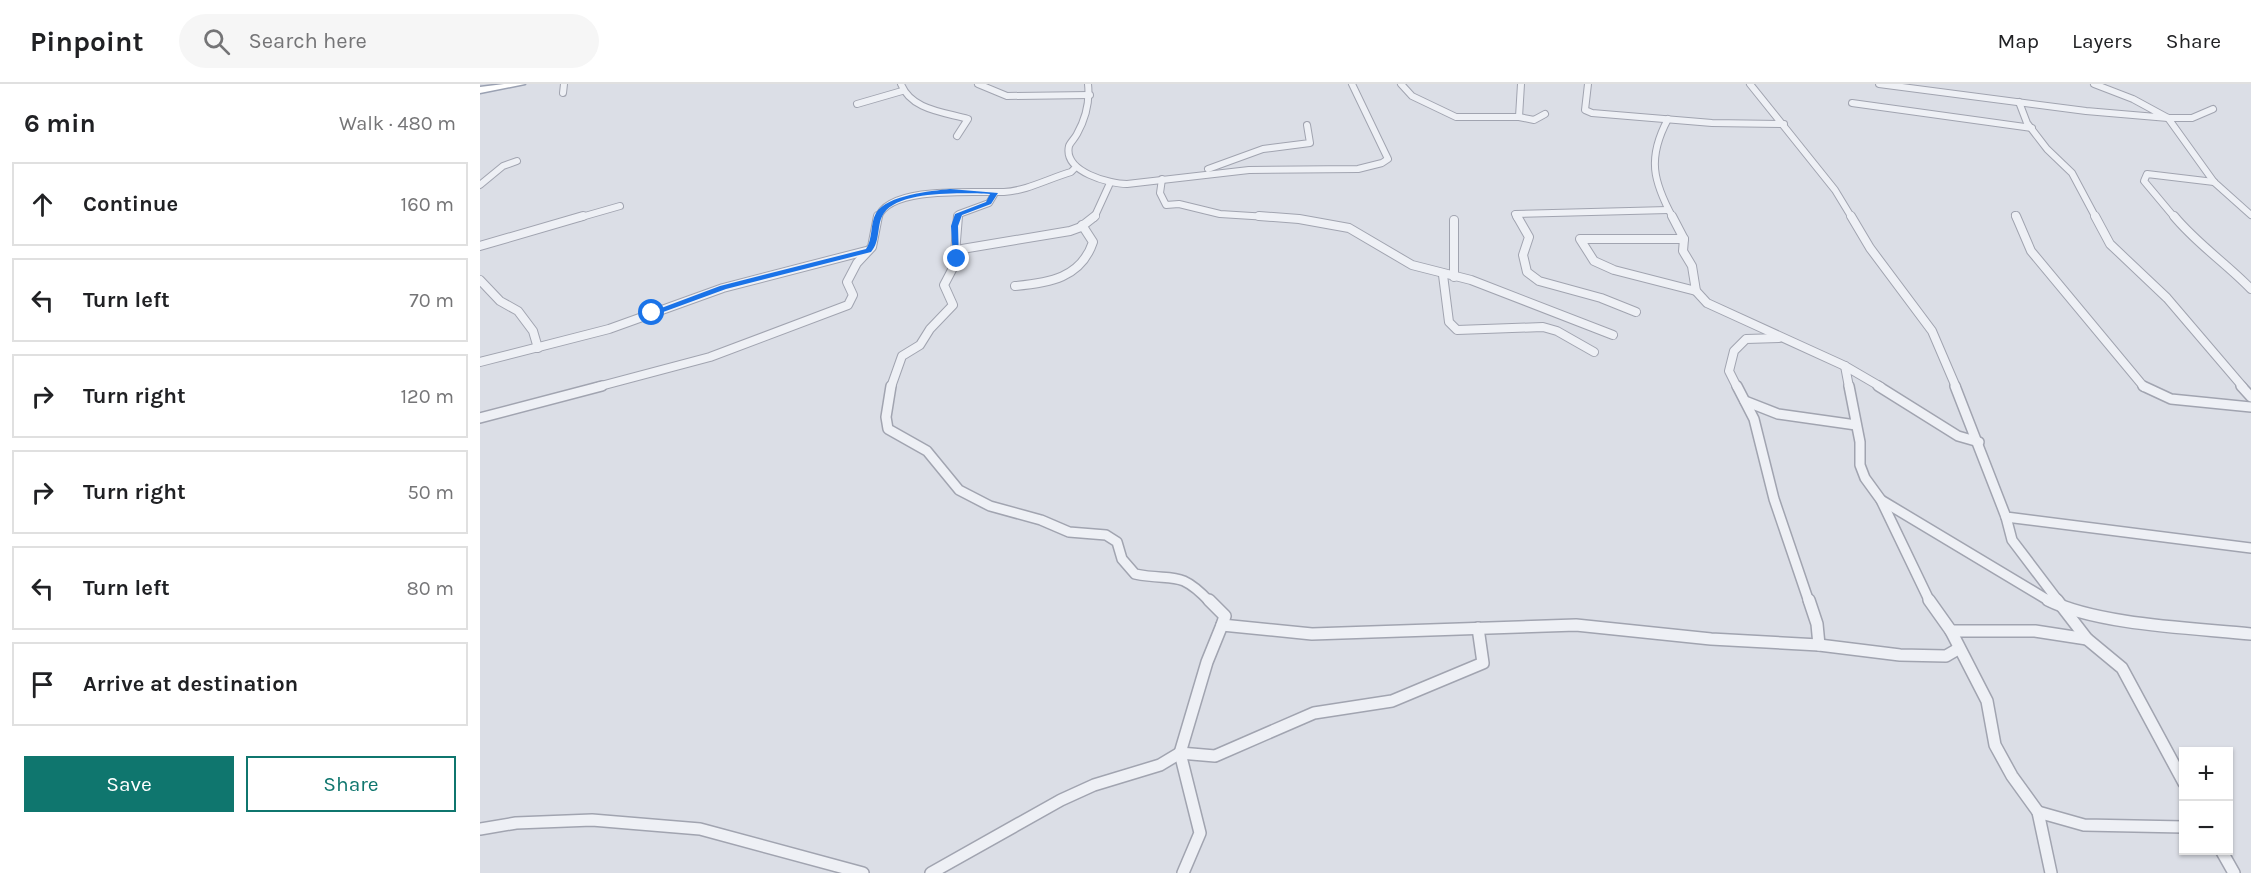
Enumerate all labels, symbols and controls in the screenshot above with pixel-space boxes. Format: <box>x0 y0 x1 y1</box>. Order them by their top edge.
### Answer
search box <box>179 14 599 68</box>
text: Pinpoint <box>30 25 143 58</box>
icon: search <box>200 25 233 58</box>
text: Search here <box>248 28 367 54</box>
text: Map <box>1997 29 2039 53</box>
text: Layers <box>2072 29 2133 53</box>
text: Share <box>2166 29 2221 53</box>
text: 6 min <box>24 108 96 139</box>
text: Walk · 480 m <box>339 112 456 135</box>
icon: ahead <box>26 188 59 221</box>
text: Continue <box>83 191 178 217</box>
text: 160 m <box>401 193 454 216</box>
route end <box>943 245 969 271</box>
icon: left <box>26 284 59 317</box>
text: Turn left <box>83 287 170 313</box>
text: 70 m <box>409 289 454 312</box>
route start <box>638 299 664 325</box>
icon: right <box>26 380 59 413</box>
text: Turn right <box>83 383 186 409</box>
text: 120 m <box>400 385 454 408</box>
icon: right <box>26 476 59 509</box>
text: Turn right <box>83 479 186 505</box>
text: 50 m <box>407 481 454 504</box>
icon: left <box>26 572 59 605</box>
text: Turn left <box>83 575 170 601</box>
text: 80 m <box>406 577 454 600</box>
icon: arrive <box>26 668 59 701</box>
text: Arrive at destination <box>83 671 298 697</box>
map controls <box>2179 747 2233 855</box>
button: + <box>2179 747 2233 801</box>
button: Save <box>24 756 234 812</box>
button: Share <box>246 756 456 812</box>
button: − <box>2179 801 2233 855</box>

